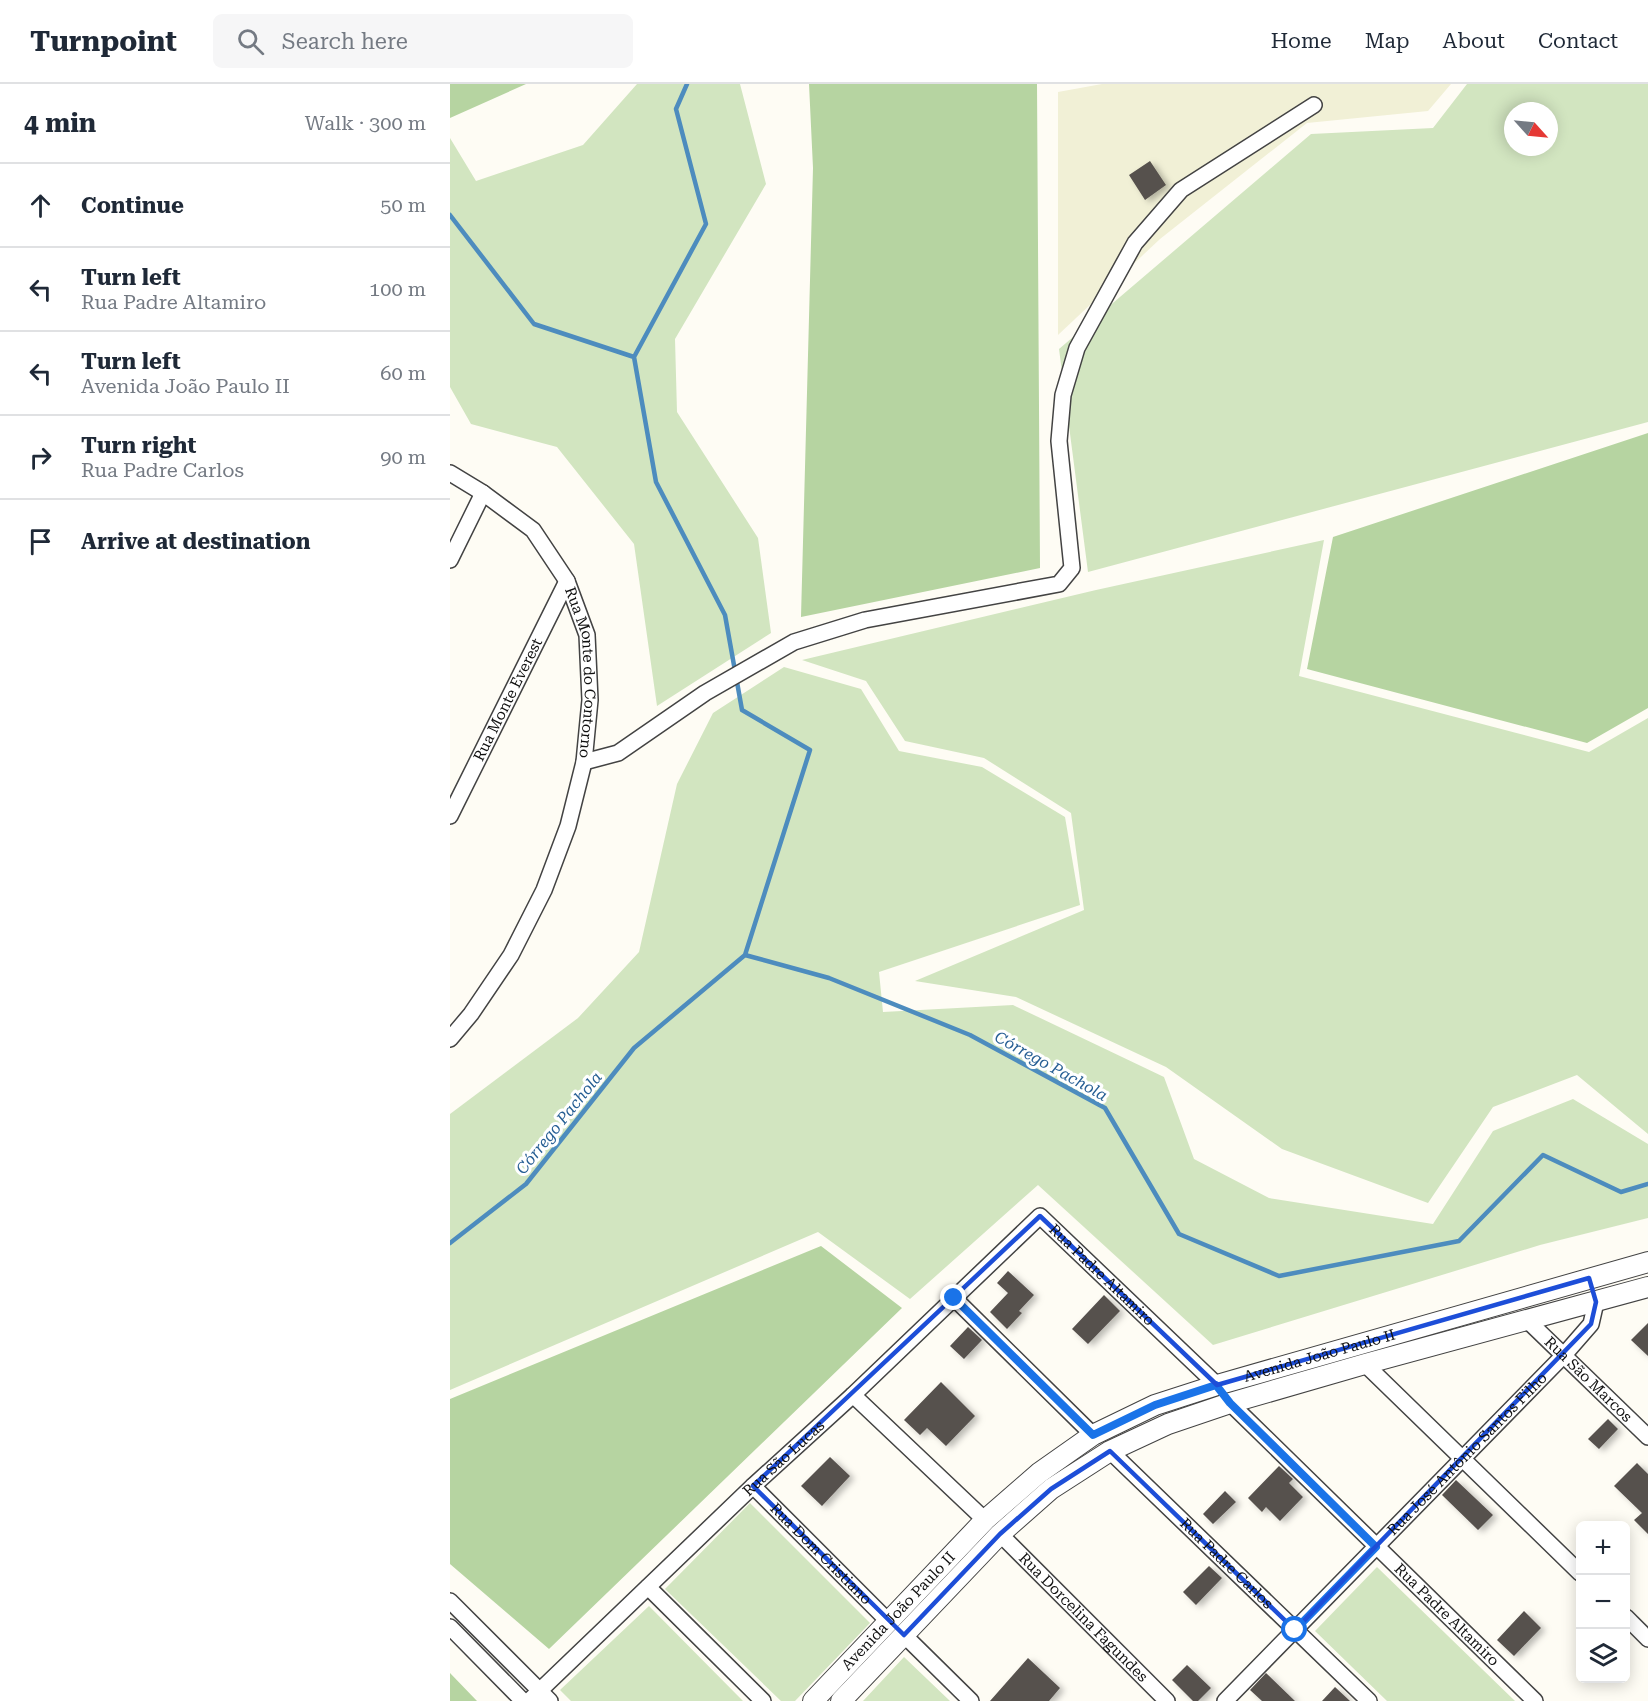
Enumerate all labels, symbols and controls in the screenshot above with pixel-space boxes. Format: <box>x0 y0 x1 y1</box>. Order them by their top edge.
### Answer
search box <box>213 14 633 68</box>
text: Turnpoint <box>30 25 177 58</box>
icon: search <box>234 25 267 58</box>
text: Search here <box>282 29 408 54</box>
text: Home <box>1271 29 1332 53</box>
text: Map <box>1365 29 1410 53</box>
text: About <box>1443 29 1505 53</box>
text: Contact <box>1538 29 1618 53</box>
north arrow <box>1504 102 1558 156</box>
text: 4 min <box>24 108 96 138</box>
text: Walk · 300 m <box>305 111 426 135</box>
icon: ahead <box>24 189 57 222</box>
text: Continue <box>81 193 184 218</box>
text: 50 m <box>380 193 426 217</box>
text: Turn left <box>81 265 181 290</box>
icon: left <box>24 273 57 306</box>
text: 100 m <box>369 277 426 301</box>
text: Rua Padre Altamiro <box>81 290 266 314</box>
text: Turn left <box>81 349 181 374</box>
icon: left <box>24 357 57 390</box>
text: 60 m <box>380 361 426 385</box>
text: Avenida João Paulo II <box>81 374 290 398</box>
text: Turn right <box>81 433 196 458</box>
icon: right <box>24 441 57 474</box>
text: 90 m <box>380 445 426 469</box>
text: Rua Padre Carlos <box>81 458 244 482</box>
icon: arrive <box>24 525 57 558</box>
text: Arrive at destination <box>81 529 310 554</box>
street label: Rua Monte do Contorno <box>561 584 599 759</box>
street label: Rua Monte Everest <box>470 635 546 764</box>
water label: Córrego Pachola <box>991 1027 1111 1105</box>
water label: Córrego Pachola <box>512 1068 606 1178</box>
street label: Rua Padre Altamiro <box>1045 1220 1158 1330</box>
route end <box>940 1284 966 1310</box>
street label: Avenida João Paulo II <box>1242 1326 1397 1386</box>
street label: Rua São Marcos <box>1541 1333 1636 1426</box>
street label: Rua José Antônio Santos Filho <box>1384 1369 1551 1539</box>
street label: Rua São Lucas <box>739 1416 828 1500</box>
street label: Rua Dom Cristiano <box>766 1499 875 1608</box>
street label: Rua Padre Carlos <box>1176 1515 1277 1613</box>
map controls <box>1576 1521 1630 1683</box>
button: + <box>1576 1521 1630 1575</box>
street label: Avenida João Paulo II <box>838 1548 959 1674</box>
street label: Rua Dorcelina Fagundes <box>1015 1549 1152 1686</box>
street label: Rua Padre Altamiro <box>1391 1560 1503 1670</box>
button: − <box>1576 1575 1630 1629</box>
route start <box>1281 1616 1307 1642</box>
button: layers <box>1576 1629 1630 1683</box>

